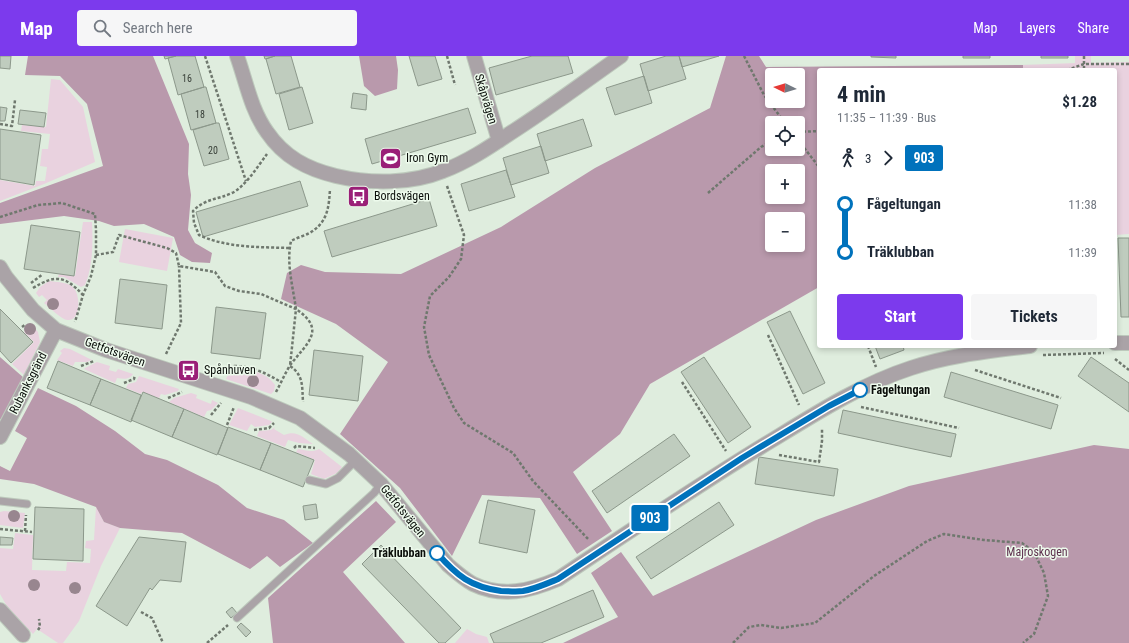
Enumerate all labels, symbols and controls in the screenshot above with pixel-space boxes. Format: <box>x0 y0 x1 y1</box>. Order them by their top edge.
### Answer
search box <box>77 10 357 46</box>
text: Map <box>20 17 53 40</box>
icon: search <box>91 17 113 39</box>
text: Search here <box>123 19 193 37</box>
text: Map <box>973 20 997 36</box>
text: Layers <box>1019 20 1056 36</box>
text: Share <box>1078 20 1109 36</box>
north arrow <box>765 68 805 108</box>
map controls <box>765 68 805 252</box>
street label: Skåpvägen <box>472 72 500 126</box>
house number: 16 <box>182 73 192 84</box>
text: 4 min <box>837 82 886 107</box>
text: $1.28 <box>1062 93 1097 111</box>
house number: 18 <box>195 109 205 120</box>
text: 11:35 – 11:39 · Bus <box>837 110 936 125</box>
button: locate <box>765 116 805 156</box>
house number: 20 <box>208 145 218 156</box>
sports icon: Iron Gym <box>378 145 404 171</box>
icon: walk <box>837 147 859 169</box>
icon: forward <box>877 147 899 169</box>
text: 903 <box>913 150 935 166</box>
place label: Iron Gym <box>406 151 448 165</box>
text: 3 <box>865 151 871 166</box>
button: + <box>765 164 805 204</box>
bus stop icon: Bordsvägen <box>345 183 371 209</box>
place label: Bordsvägen <box>374 189 430 203</box>
text: Fågeltungan <box>867 195 941 213</box>
text: 11:38 <box>1068 197 1097 212</box>
button: − <box>765 212 805 252</box>
text: Träklubban <box>867 243 934 261</box>
text: 11:39 <box>1068 245 1097 260</box>
button: Start <box>837 294 963 340</box>
button: Tickets <box>971 294 1097 340</box>
street label: Getfotsvägen <box>83 335 147 369</box>
street label: Rubanksgränd <box>6 350 50 416</box>
bus stop icon: Spånhuven <box>176 357 202 383</box>
place label: Spånhuven <box>204 363 256 377</box>
marker: Fågeltungan <box>852 382 868 398</box>
place label: Fågeltungan <box>871 383 930 397</box>
street label: Getfotsvägen <box>378 482 428 540</box>
line badge: 903 <box>627 505 673 531</box>
text: 903 <box>639 510 661 526</box>
marker: Träklubban <box>429 545 445 561</box>
park label: Majroskogen <box>1006 545 1068 559</box>
place label: Träklubban <box>372 546 426 560</box>

